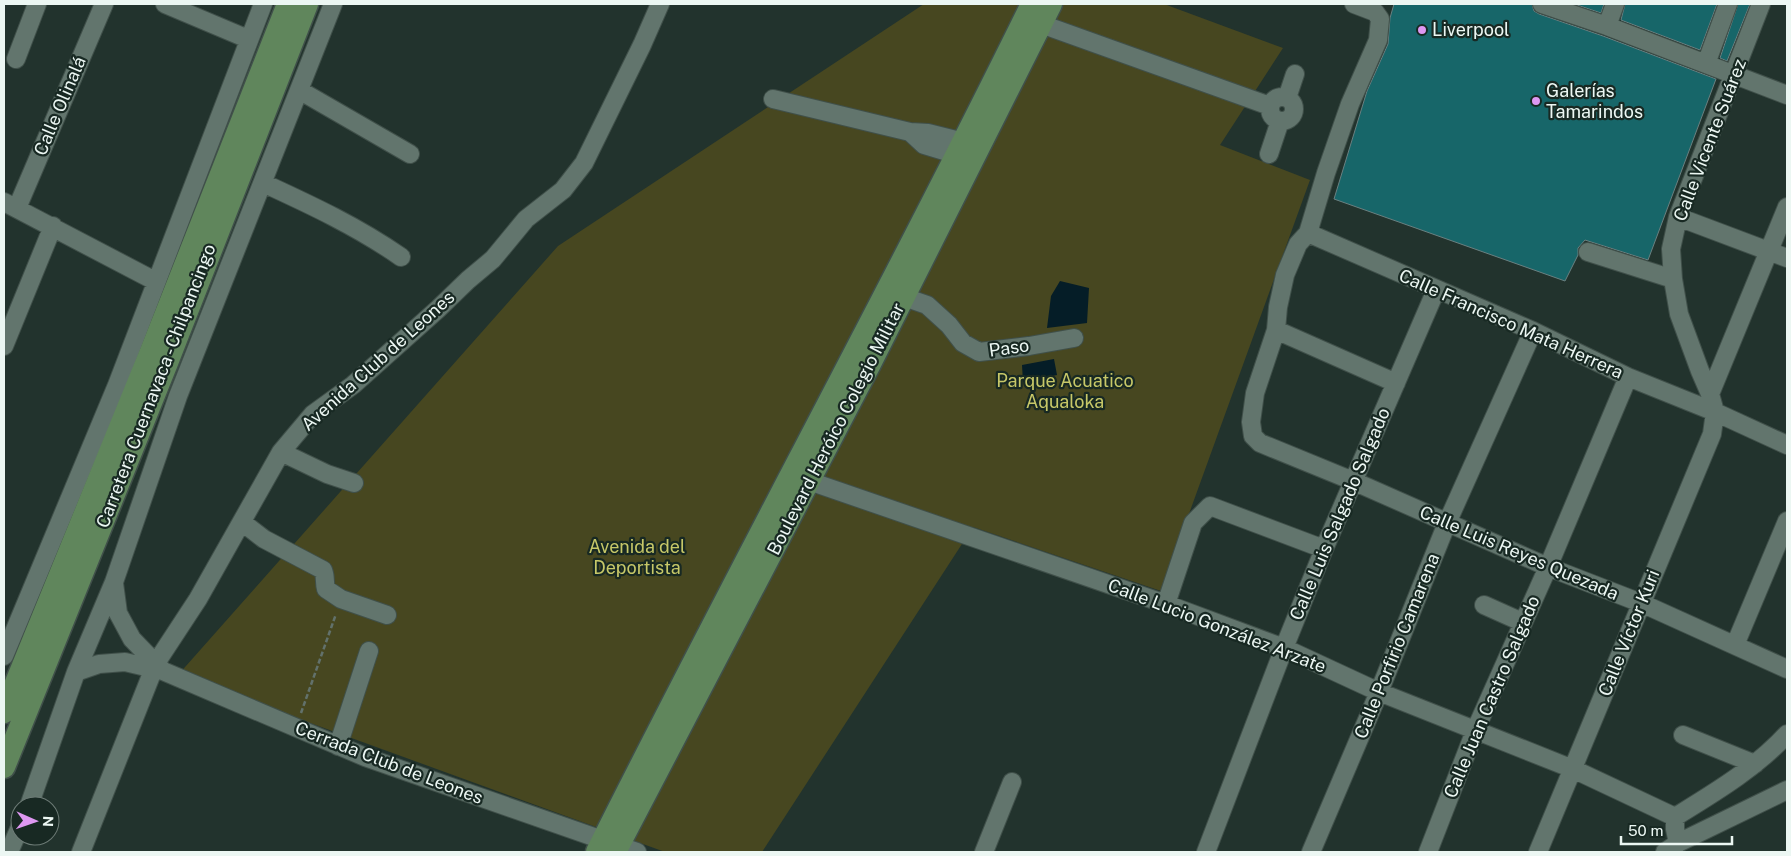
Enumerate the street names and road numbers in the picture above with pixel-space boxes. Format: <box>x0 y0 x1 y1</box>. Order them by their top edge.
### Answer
street label: Calle Olinalá <box>29 53 90 158</box>
street label: Calle Vicente Suárez <box>1669 56 1750 224</box>
street label: Carretera Cuernavaca - Chilpancingo <box>92 241 220 531</box>
street label: Calle Francisco Mata Herrera <box>1396 264 1627 383</box>
street label: Avenida Club de Leones <box>297 286 459 435</box>
street label: Boulevard Heróico Colegio Militar <box>763 299 909 558</box>
street label: Paso <box>987 334 1030 361</box>
street label: Calle Luis Salgado Salgado <box>1285 404 1394 623</box>
street label: Calle Luis Reyes Quezada <box>1417 501 1622 604</box>
street label: Calle Porfirio Camarena <box>1350 550 1443 741</box>
street label: Calle Víctor Kuri <box>1594 567 1663 699</box>
street label: Calle Lucio González Arzate <box>1105 574 1329 677</box>
street label: Calle Juan Castro Salgado <box>1439 592 1544 801</box>
street label: Cerrada Club de Leones <box>292 717 486 808</box>

